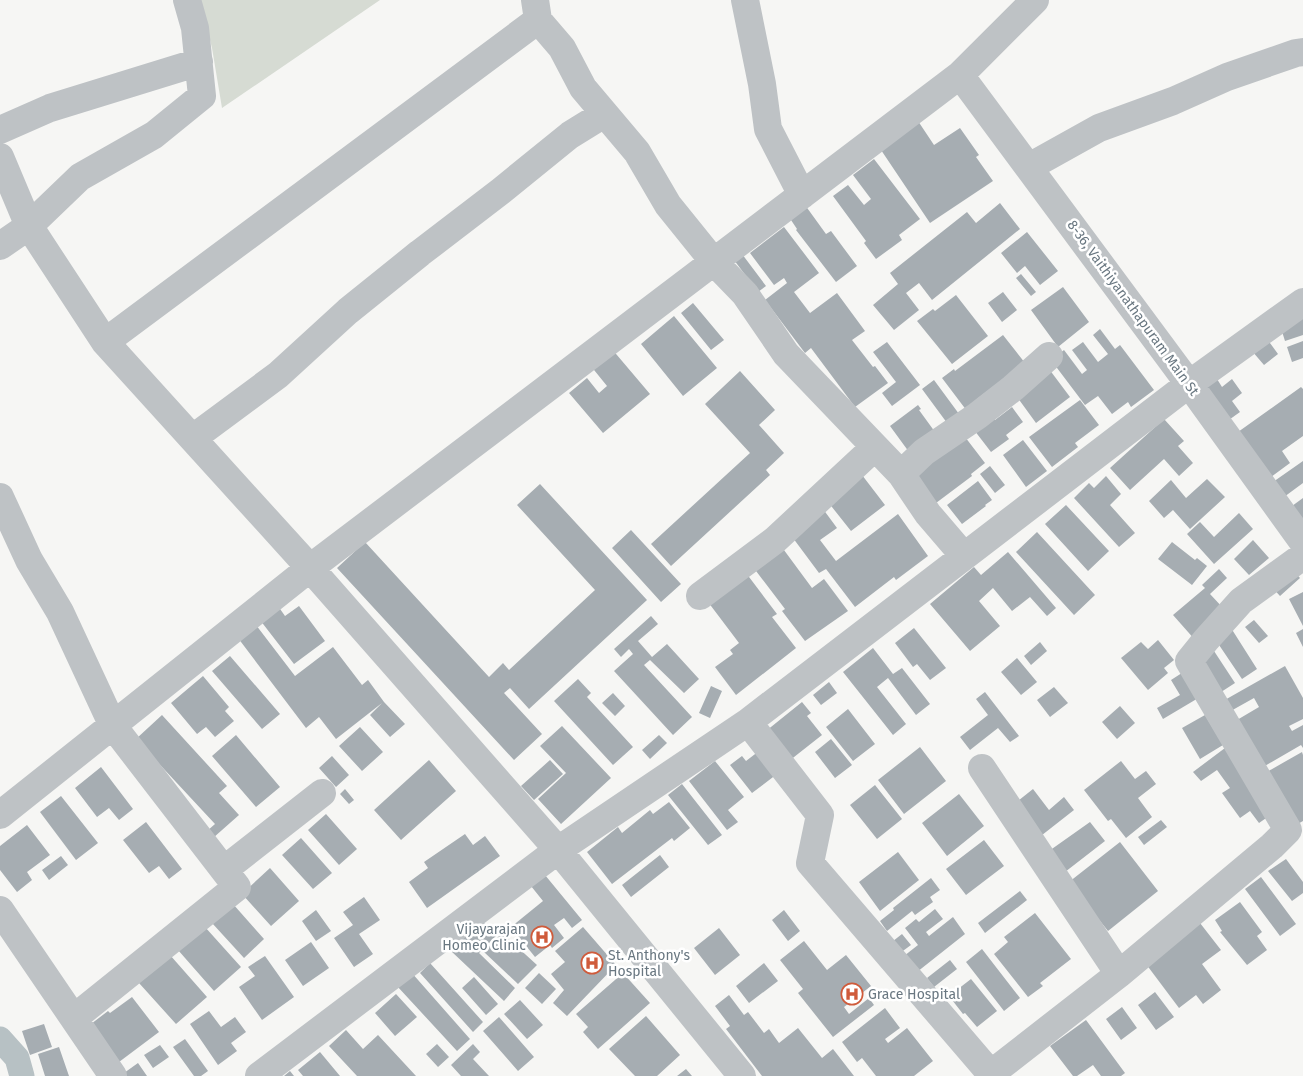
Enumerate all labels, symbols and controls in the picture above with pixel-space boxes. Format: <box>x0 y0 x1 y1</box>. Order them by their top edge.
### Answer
street label: 8-36, Vaithiyanathapuram Main St <box>1064 217 1203 400</box>
place label: Vijayarajan Homeo Clinic <box>442 921 526 954</box>
hospital icon: Vijayarajan Homeo Clinic <box>530 925 554 949</box>
place label: St. Anthony's Hospital <box>608 947 690 980</box>
hospital icon: St. Anthony's Hospital <box>580 951 604 975</box>
hospital icon: Grace Hospital <box>840 982 864 1006</box>
place label: Grace Hospital <box>868 986 960 1003</box>

